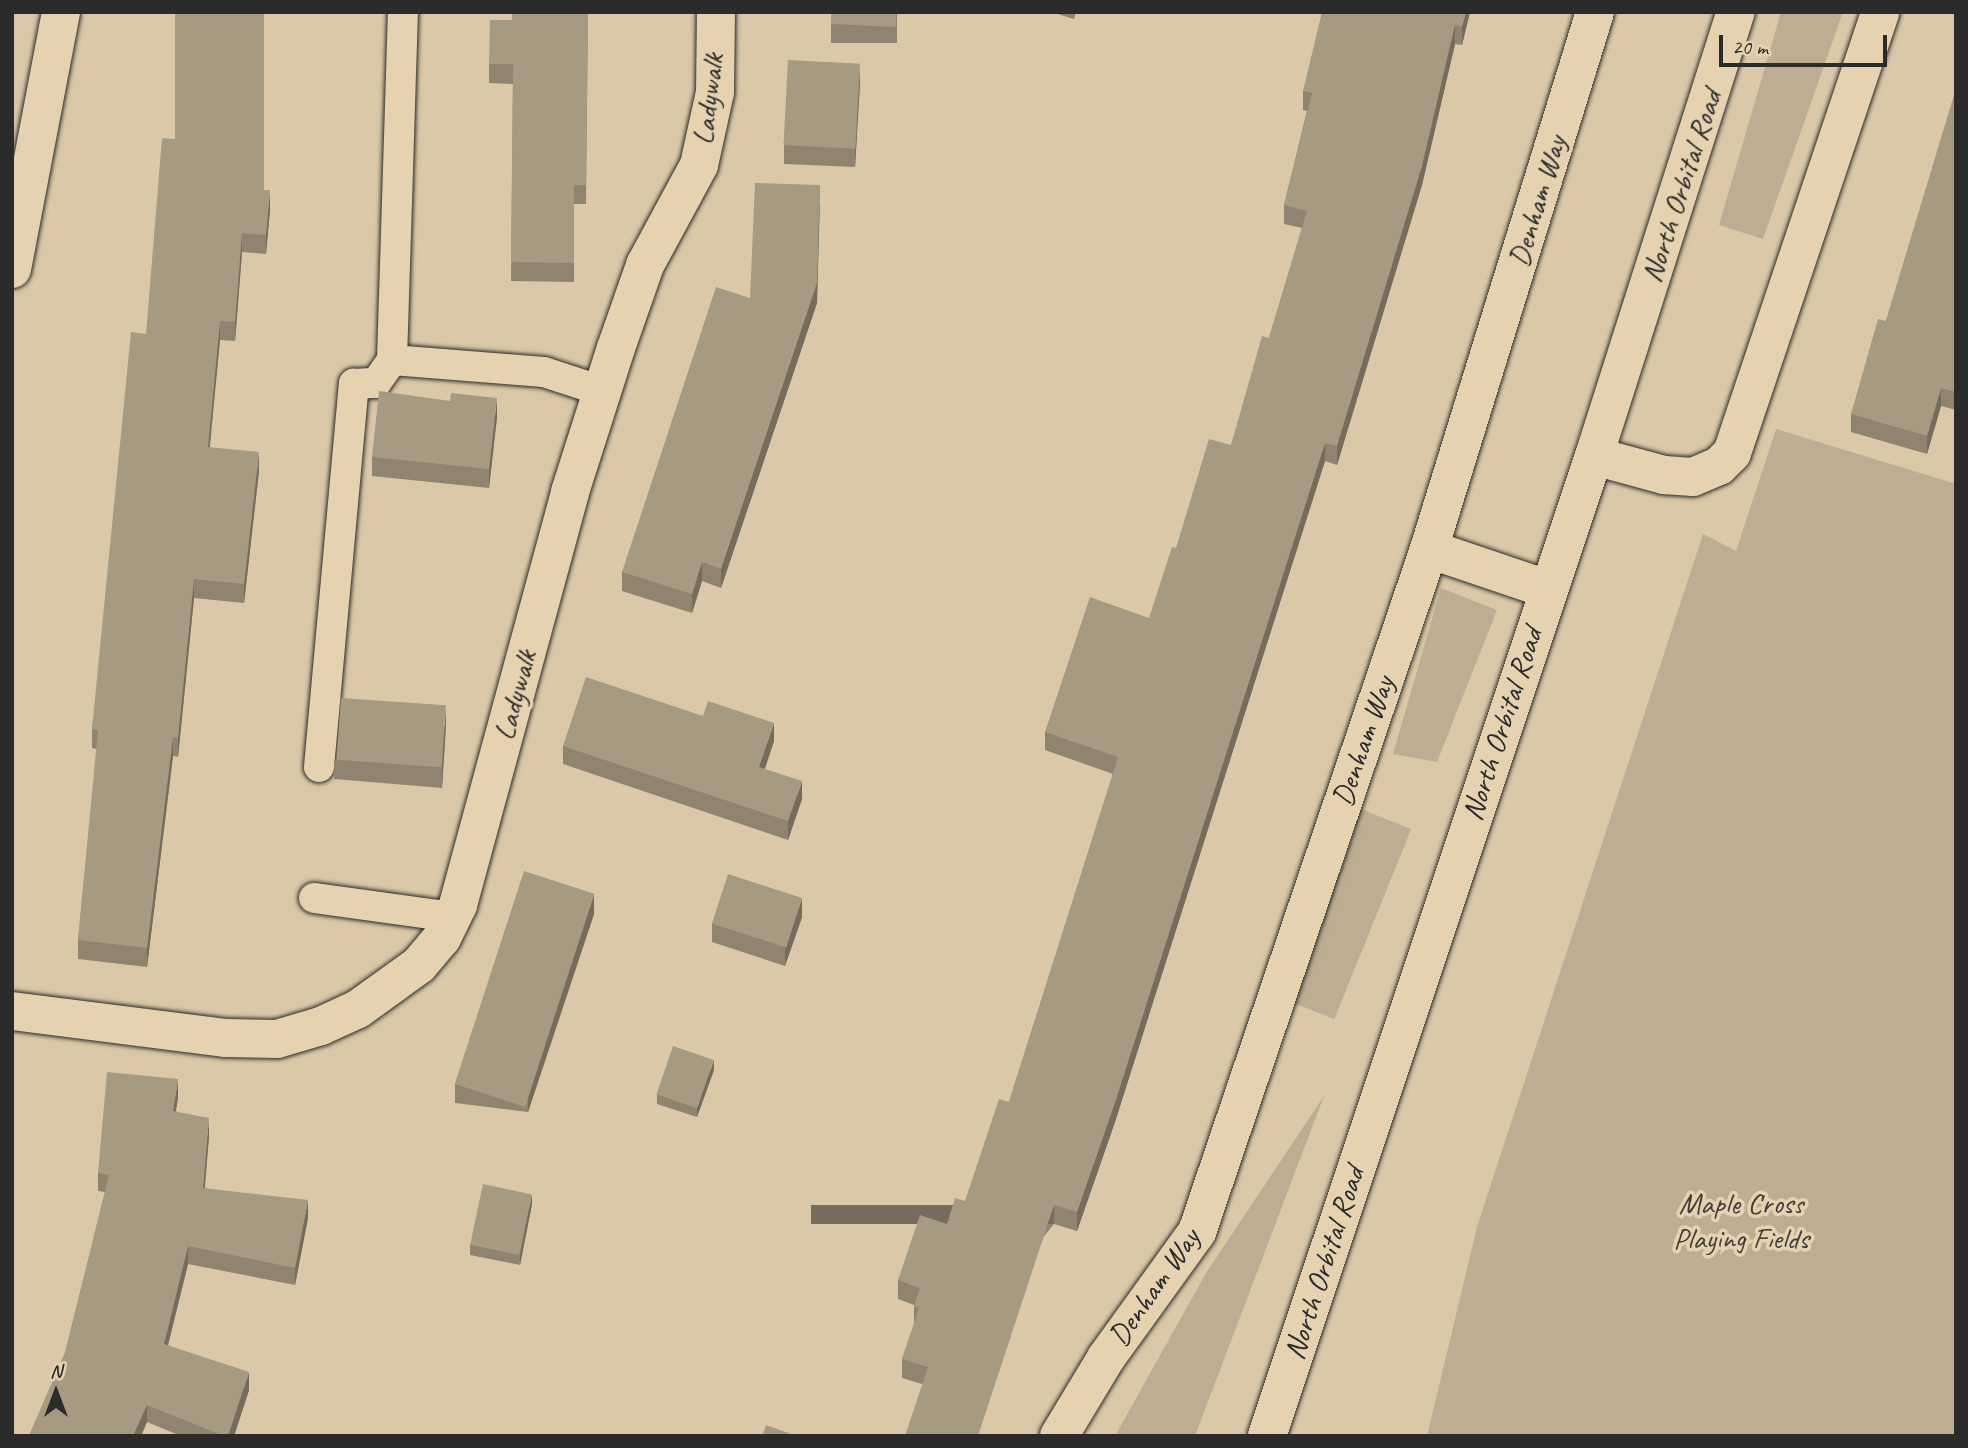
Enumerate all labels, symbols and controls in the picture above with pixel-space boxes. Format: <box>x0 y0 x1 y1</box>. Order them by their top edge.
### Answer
scale bar <box>1723 21 1891 65</box>
text: 20 m <box>1732 34 1768 60</box>
street label: Ladywalk <box>685 51 731 147</box>
street label: North Orbital Road <box>1633 86 1729 286</box>
street label: Denham Way <box>1500 131 1574 271</box>
street label: North Orbital Road <box>1454 624 1550 824</box>
street label: Ladywalk <box>486 646 544 744</box>
street label: Denham Way <box>1324 671 1402 811</box>
street label: North Orbital Road <box>1276 1163 1372 1363</box>
park label: Maple Cross Playing Fields <box>1673 1185 1809 1256</box>
street label: Denham Way <box>1101 1221 1207 1353</box>
north arrow <box>21 1357 91 1427</box>
text: N <box>50 1359 62 1383</box>

